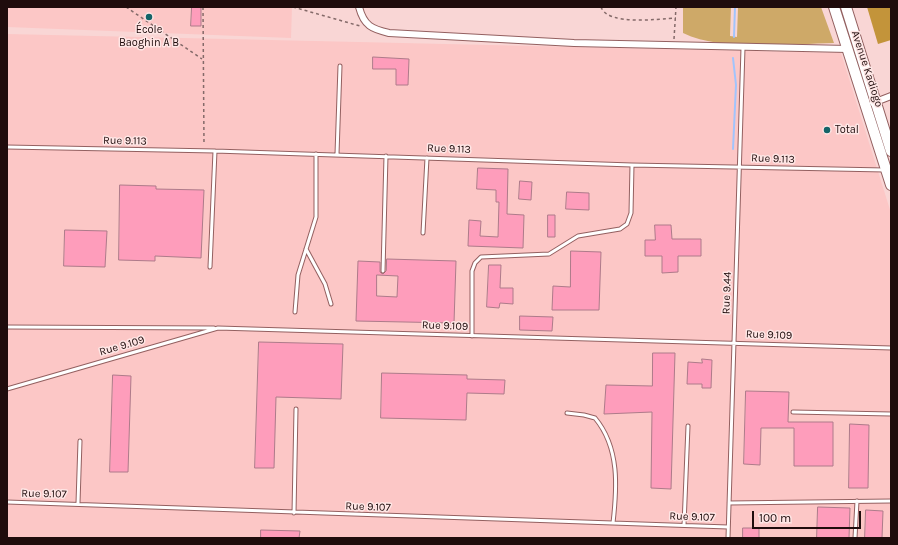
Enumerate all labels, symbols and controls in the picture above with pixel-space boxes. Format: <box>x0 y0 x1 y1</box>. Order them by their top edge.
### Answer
marker: École Baoghin A B <box>144 12 154 22</box>
place label: École Baoghin A B <box>119 23 179 49</box>
street label: Avenue Kadiogo <box>848 29 886 109</box>
place label: Total <box>835 123 859 137</box>
marker: Total <box>822 125 832 135</box>
street label: Rue 9.113 <box>103 134 147 148</box>
street label: Rue 9.113 <box>427 142 471 156</box>
street label: Rue 9.113 <box>751 152 795 166</box>
street label: Rue 9.44 <box>720 272 734 314</box>
street label: Rue 9.109 <box>422 319 468 333</box>
street label: Rue 9.109 <box>746 328 792 342</box>
street label: Rue 9.109 <box>98 333 146 359</box>
street label: Rue 9.107 <box>21 487 67 501</box>
street label: Rue 9.107 <box>345 500 391 514</box>
scale bar <box>754 503 863 529</box>
street label: Rue 9.107 <box>669 510 715 524</box>
text: 100 m <box>759 511 791 525</box>

